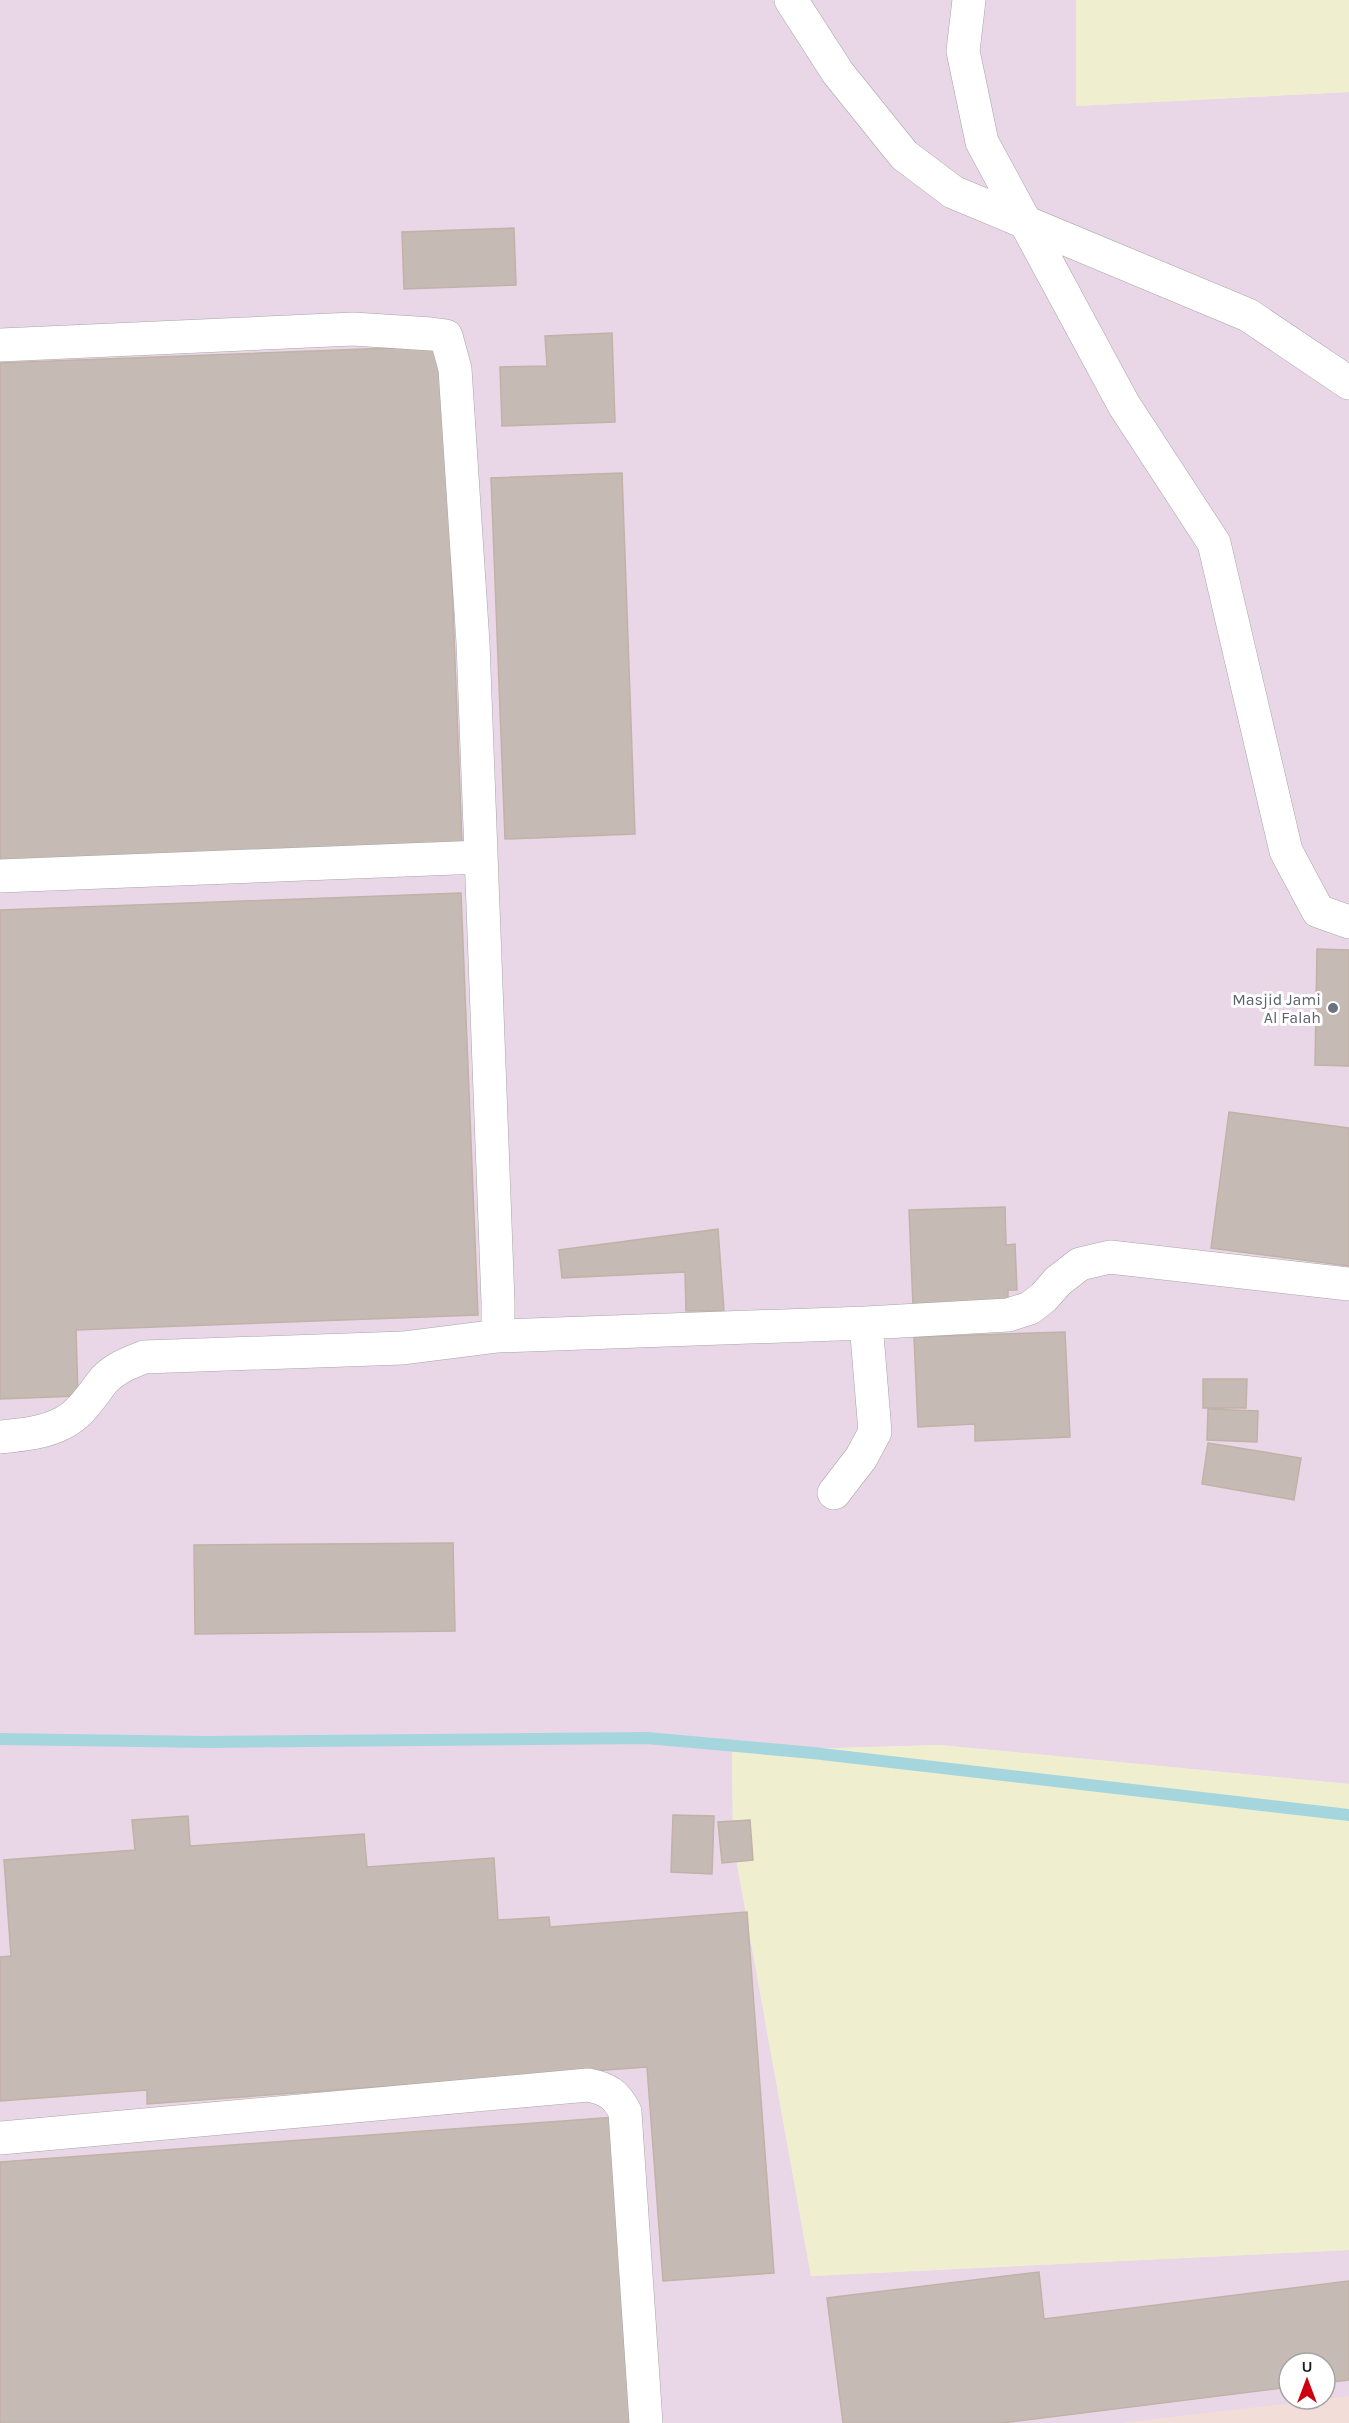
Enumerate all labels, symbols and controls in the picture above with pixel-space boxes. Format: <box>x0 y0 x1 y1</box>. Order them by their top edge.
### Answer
place label: Masjid Jami Al Falah <box>1232 990 1321 1027</box>
marker: Masjid Jami Al Falah <box>1326 1001 1340 1015</box>
north arrow <box>1277 2351 1337 2411</box>
text: U <box>1301 2357 1313 2376</box>

